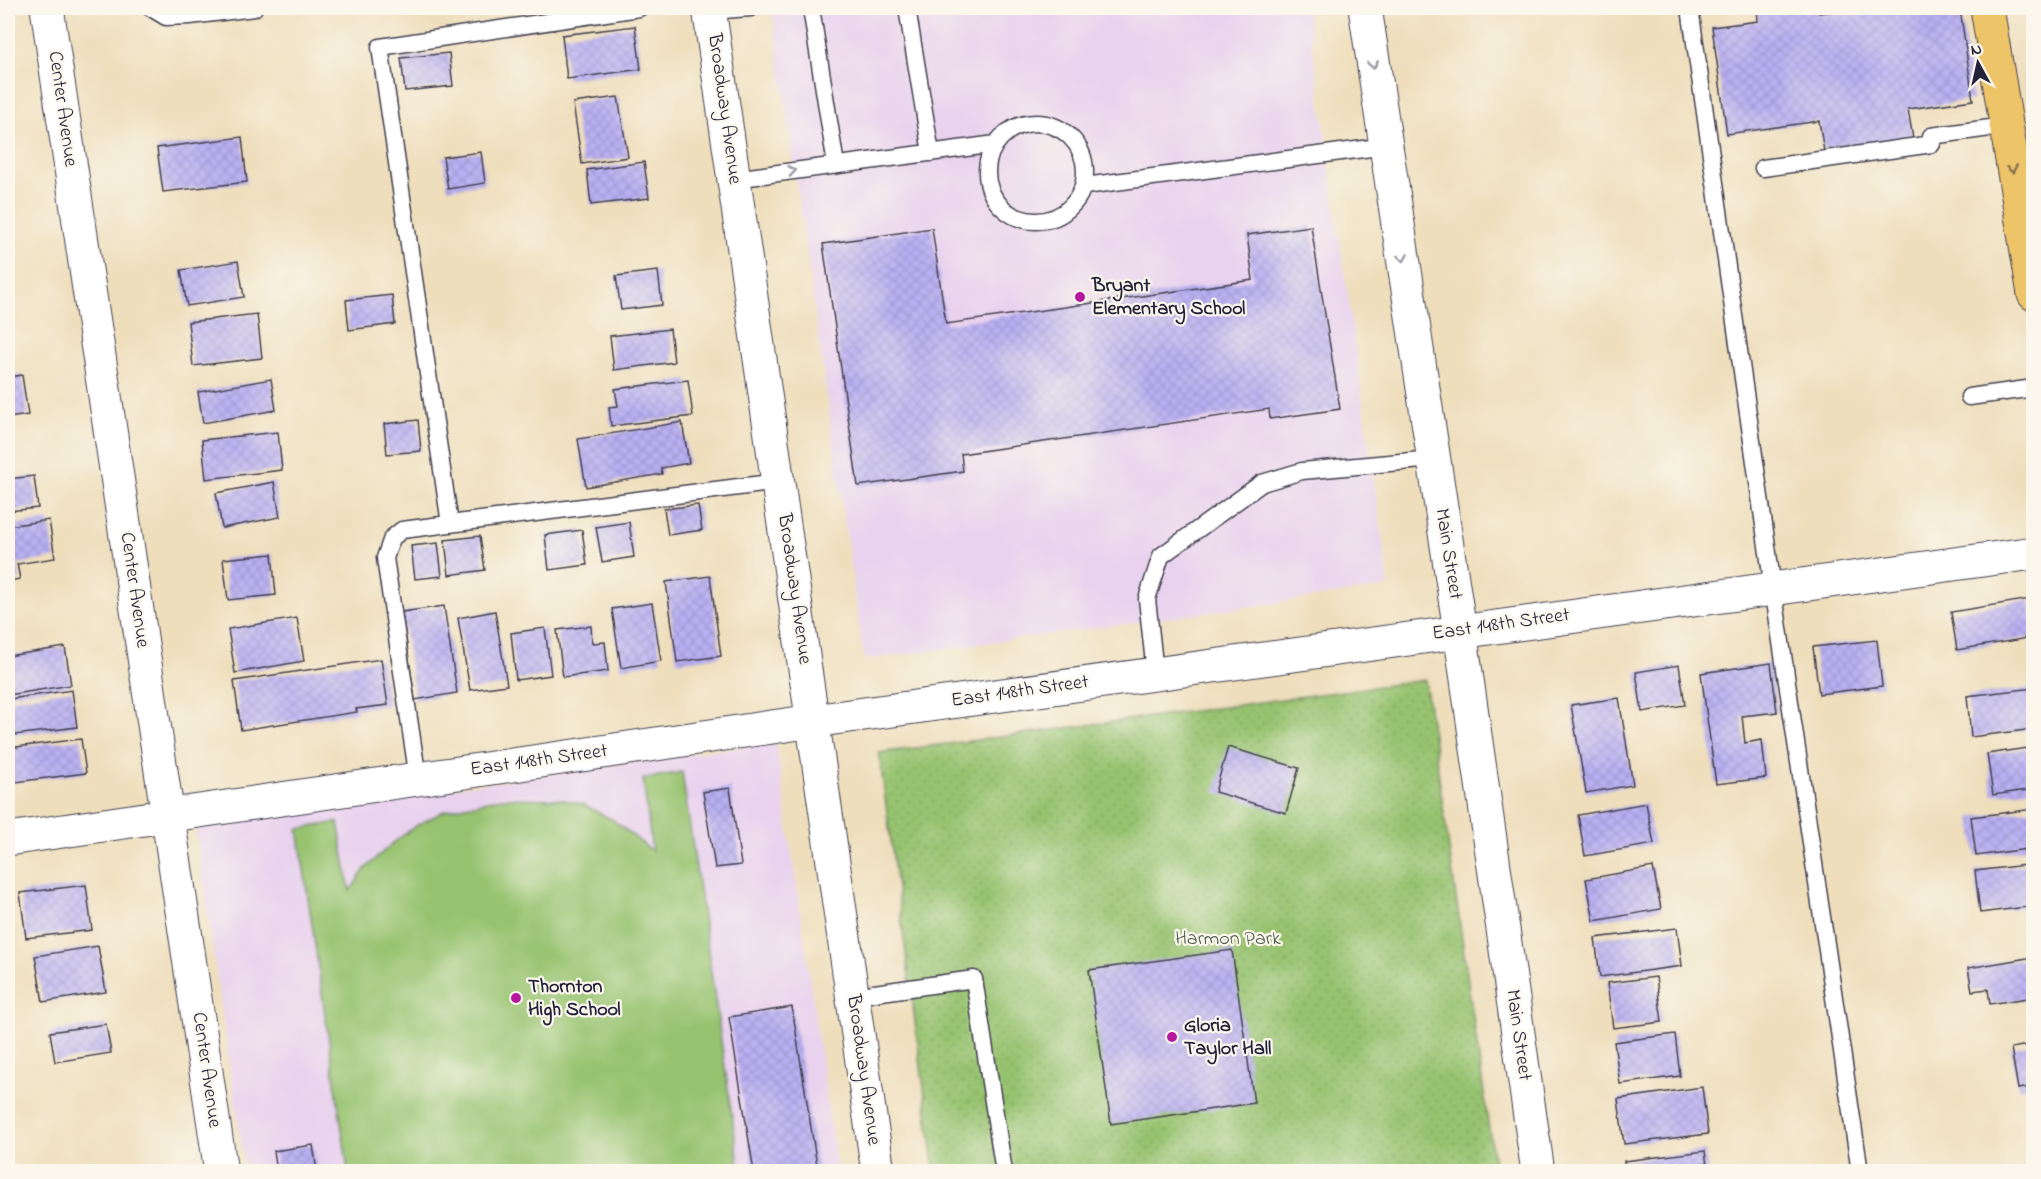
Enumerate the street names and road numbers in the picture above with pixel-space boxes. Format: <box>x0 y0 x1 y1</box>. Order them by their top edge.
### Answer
street label: Broadway Avenue <box>699 31 749 186</box>
street label: Center Avenue <box>40 49 84 169</box>
street label: Main Street <box>1426 506 1470 602</box>
street label: Broadway Avenue <box>769 511 819 666</box>
street label: Center Avenue <box>112 530 156 650</box>
street label: East 148th Street <box>1430 601 1572 649</box>
street label: East 148th Street <box>949 668 1091 716</box>
street label: East 148th Street <box>468 737 610 785</box>
street label: Main Street <box>1497 988 1539 1083</box>
street label: Broadway Avenue <box>838 992 888 1147</box>
street label: Center Avenue <box>184 1010 228 1130</box>

